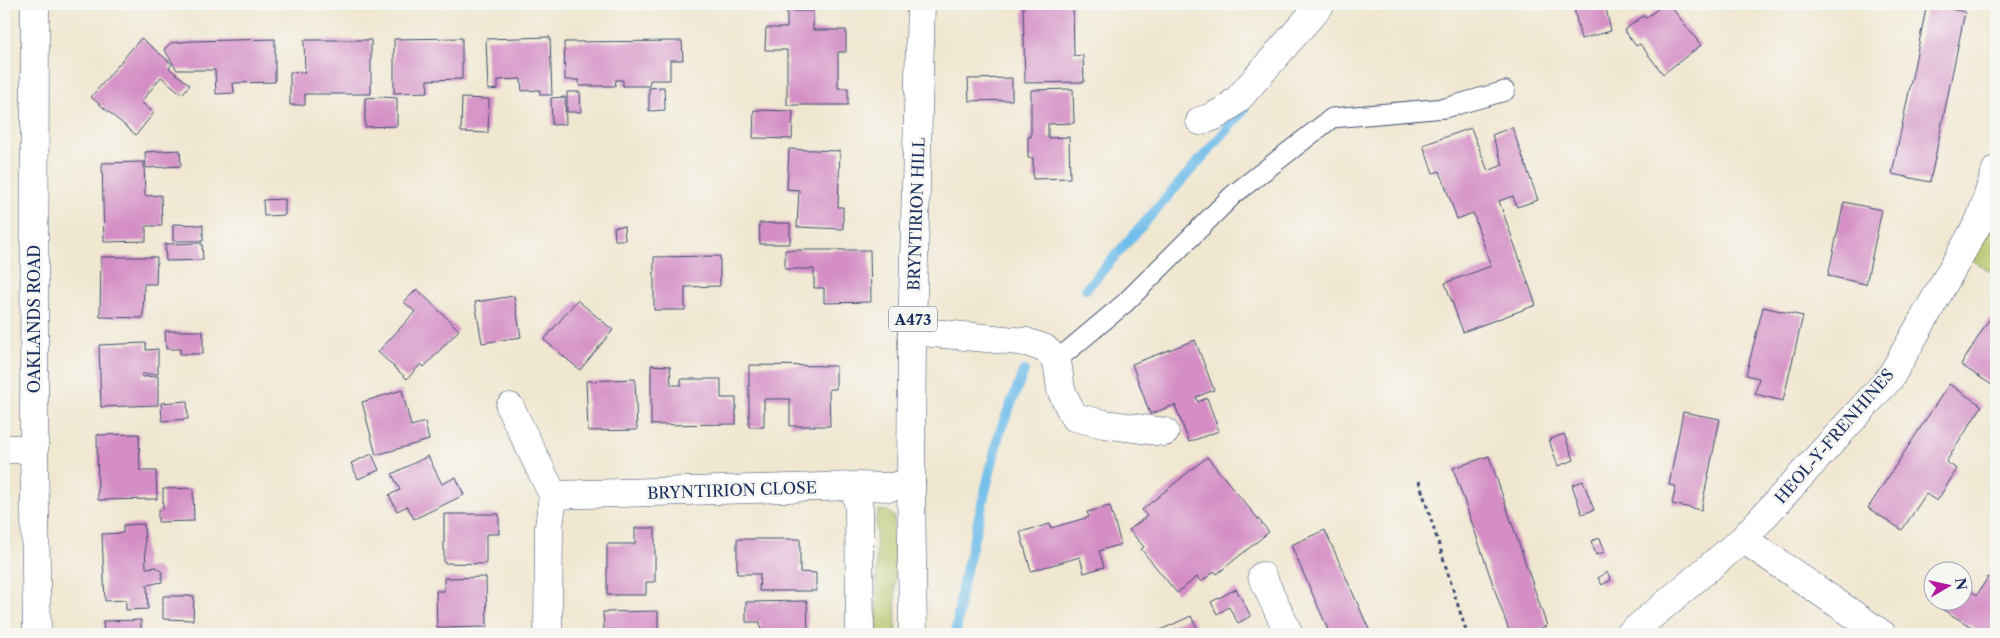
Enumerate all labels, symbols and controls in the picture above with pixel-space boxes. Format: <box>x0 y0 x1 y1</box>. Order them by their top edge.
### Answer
street label: BRYNTIRION HILL <box>903 136 929 291</box>
street label: OAKLANDS ROAD <box>24 245 44 393</box>
road number: A473 <box>889 306 937 332</box>
street label: HEOL-Y-FRENHINES <box>1770 365 1898 507</box>
street label: BRYNTIRION CLOSE <box>647 477 817 503</box>
north arrow <box>1922 560 1972 610</box>
text: N <box>1951 577 1971 591</box>

